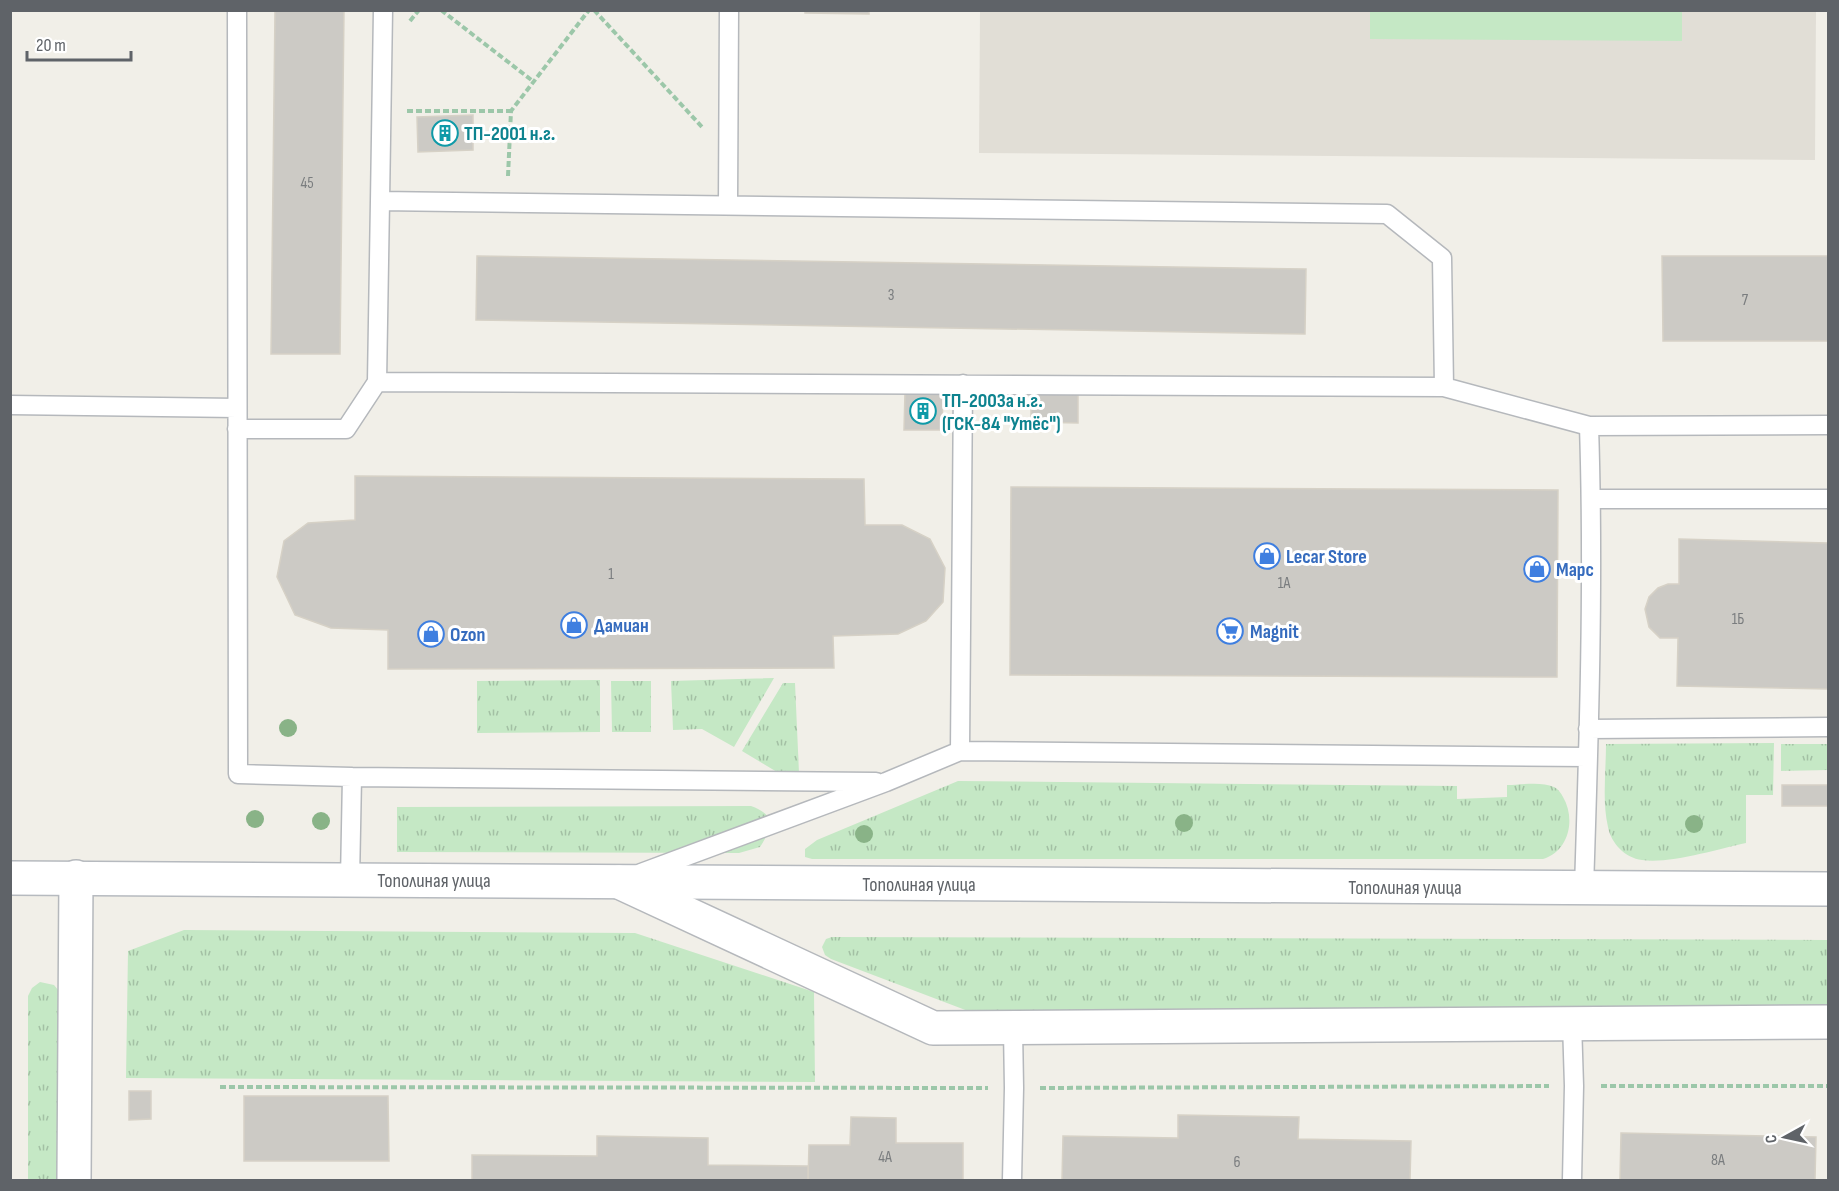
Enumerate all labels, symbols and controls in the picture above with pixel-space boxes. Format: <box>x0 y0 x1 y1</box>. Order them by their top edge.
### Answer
scale bar <box>27 24 130 62</box>
text: 20 m <box>36 35 66 56</box>
building icon: ТП-2001 н.г. <box>430 118 460 148</box>
place label: ТП-2001 н.г. <box>464 122 555 146</box>
house number: 45 <box>300 174 314 193</box>
house number: 3 <box>888 286 894 305</box>
house number: 7 <box>1742 291 1749 310</box>
place label: ТП-2003а н.г. (ГСК-84 "Утёс") <box>942 389 1061 436</box>
building icon: ТП-2003а н.г. (ГСК-84 "Утёс") <box>908 396 938 426</box>
shop icon: Lecar Store <box>1252 541 1282 571</box>
place label: Lecar Store <box>1286 545 1367 569</box>
shop icon: Марс <box>1522 554 1552 584</box>
place label: Марс <box>1556 558 1594 582</box>
house number: 1 <box>608 565 614 584</box>
house number: 1А <box>1278 574 1290 593</box>
shop icon: Дамиан <box>559 610 589 640</box>
house number: 1Б <box>1732 610 1744 629</box>
place label: Дамиан <box>594 614 649 638</box>
supermarket icon: Magnit <box>1215 616 1245 646</box>
shop icon: Ozon <box>416 619 446 649</box>
place label: Magnit <box>1250 620 1299 644</box>
place label: Ozon <box>450 623 485 647</box>
street label: Тополиная улица <box>377 869 491 893</box>
street label: Тополиная улица <box>862 873 976 897</box>
street label: Тополиная улица <box>1348 876 1462 900</box>
north arrow <box>1755 1107 1815 1167</box>
text: С <box>1762 1133 1782 1144</box>
house number: 4А <box>878 1148 892 1167</box>
house number: 8А <box>1711 1151 1725 1170</box>
house number: 6 <box>1233 1153 1241 1172</box>

